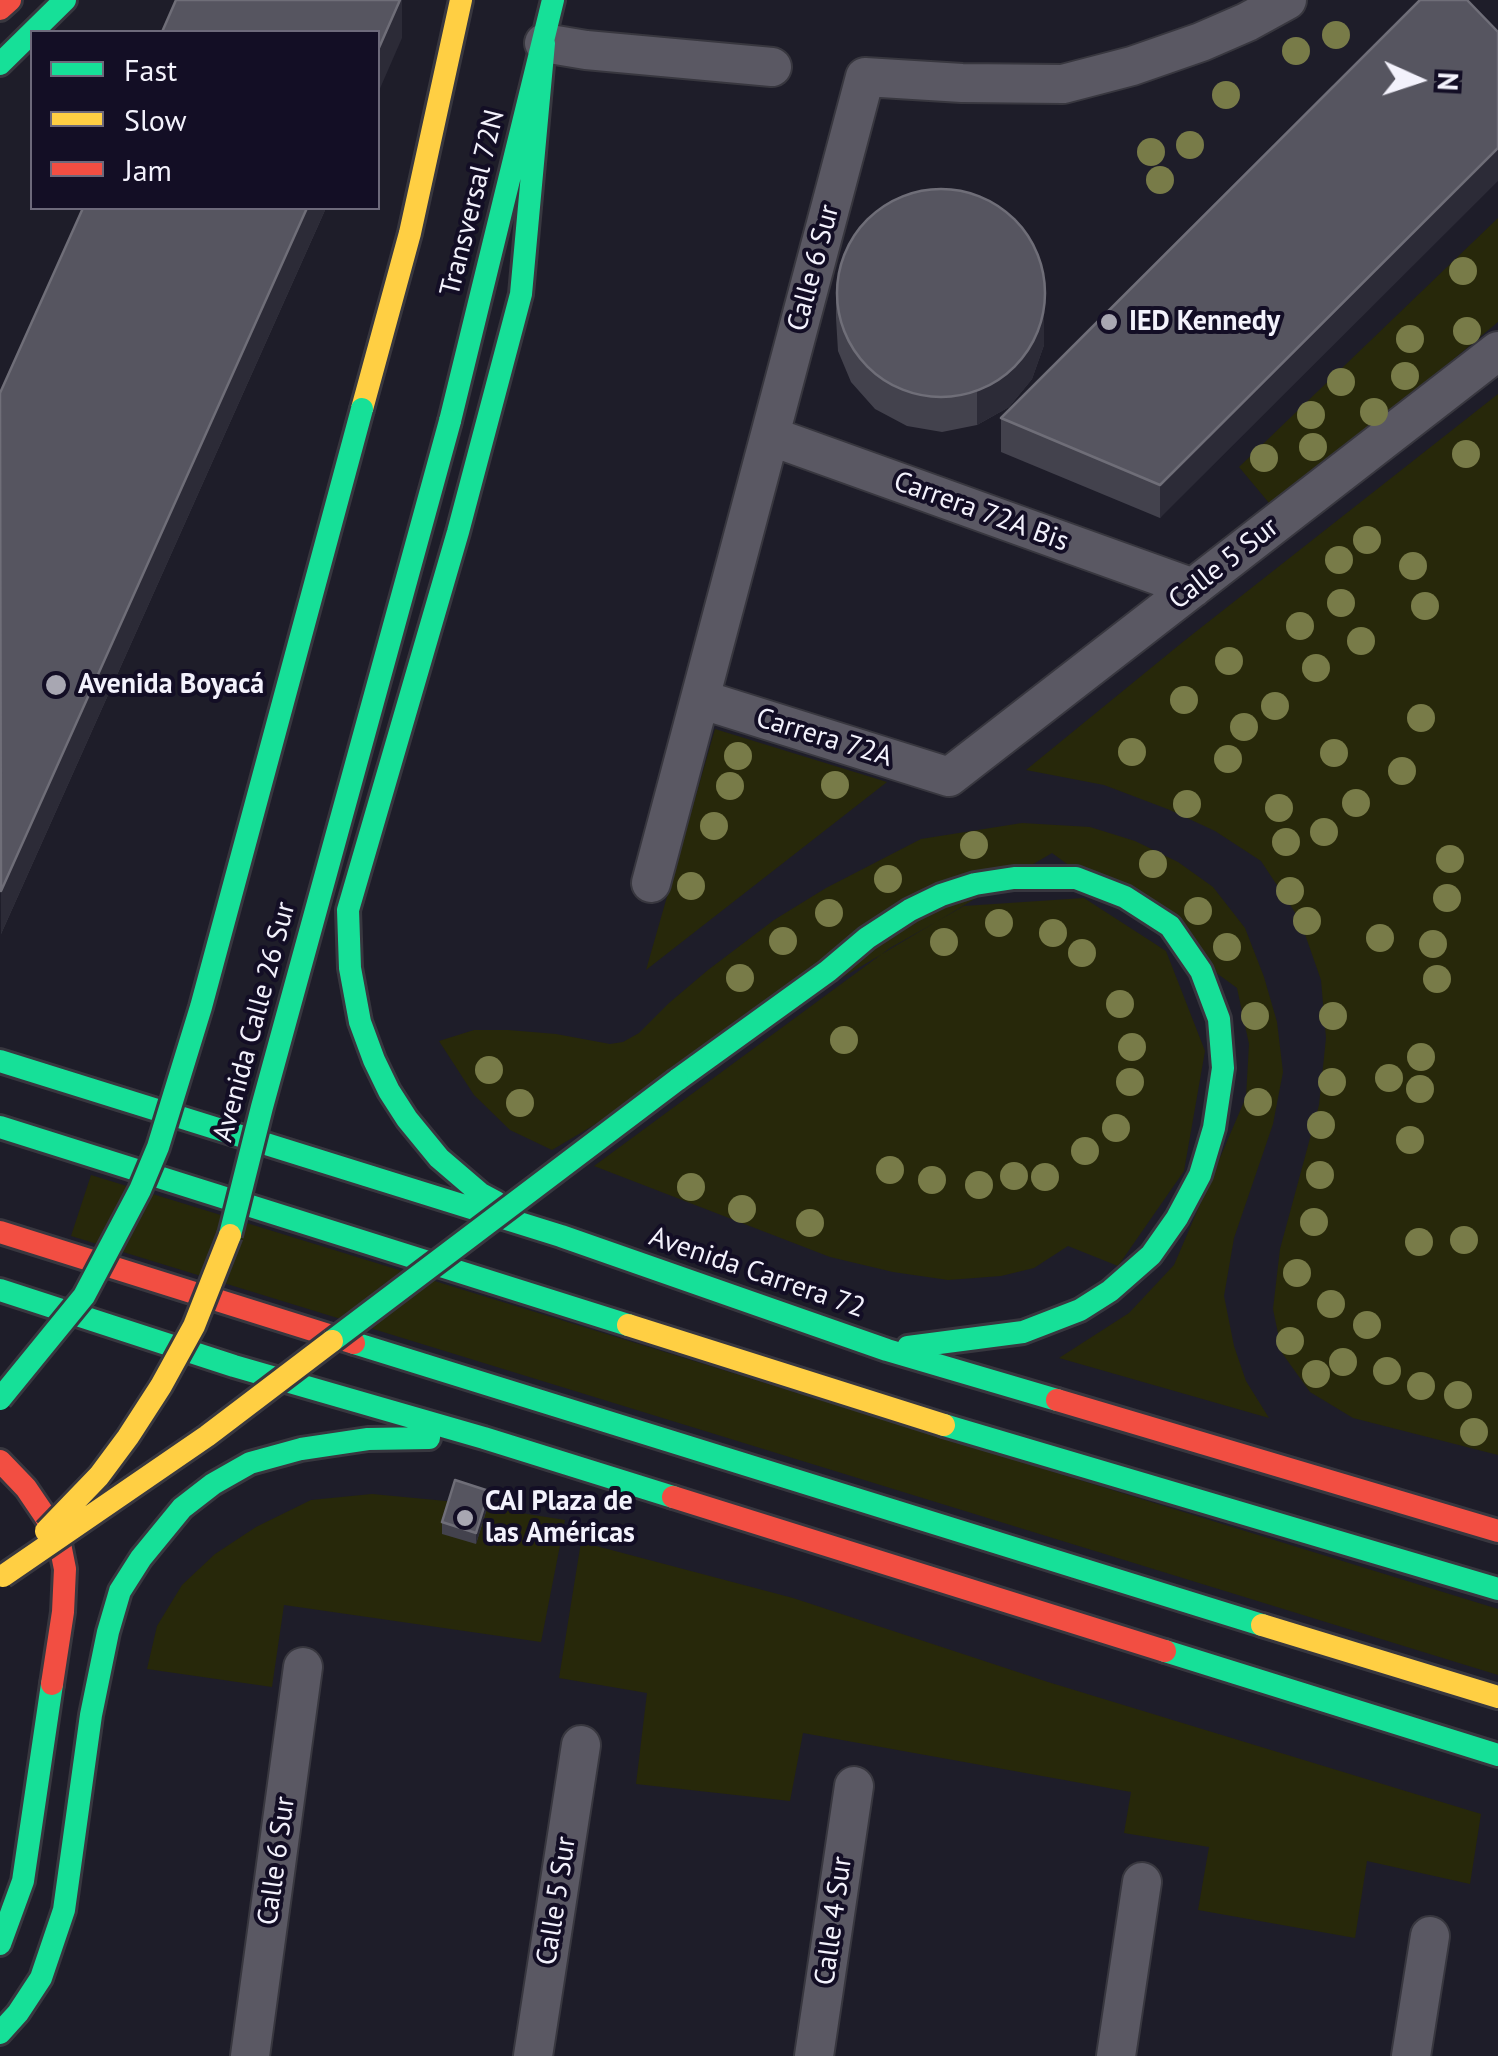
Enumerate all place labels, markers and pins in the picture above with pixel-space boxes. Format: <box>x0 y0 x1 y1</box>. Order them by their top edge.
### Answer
place label: IED Kennedy <box>1129 305 1280 339</box>
marker: IED Kennedy <box>1098 311 1120 333</box>
place label: Avenida Boyacá <box>78 668 264 702</box>
marker: Avenida Boyacá <box>43 672 69 698</box>
place label: CAI Plaza de las Américas <box>485 1485 635 1551</box>
marker: CAI Plaza de las Américas <box>454 1507 476 1529</box>

